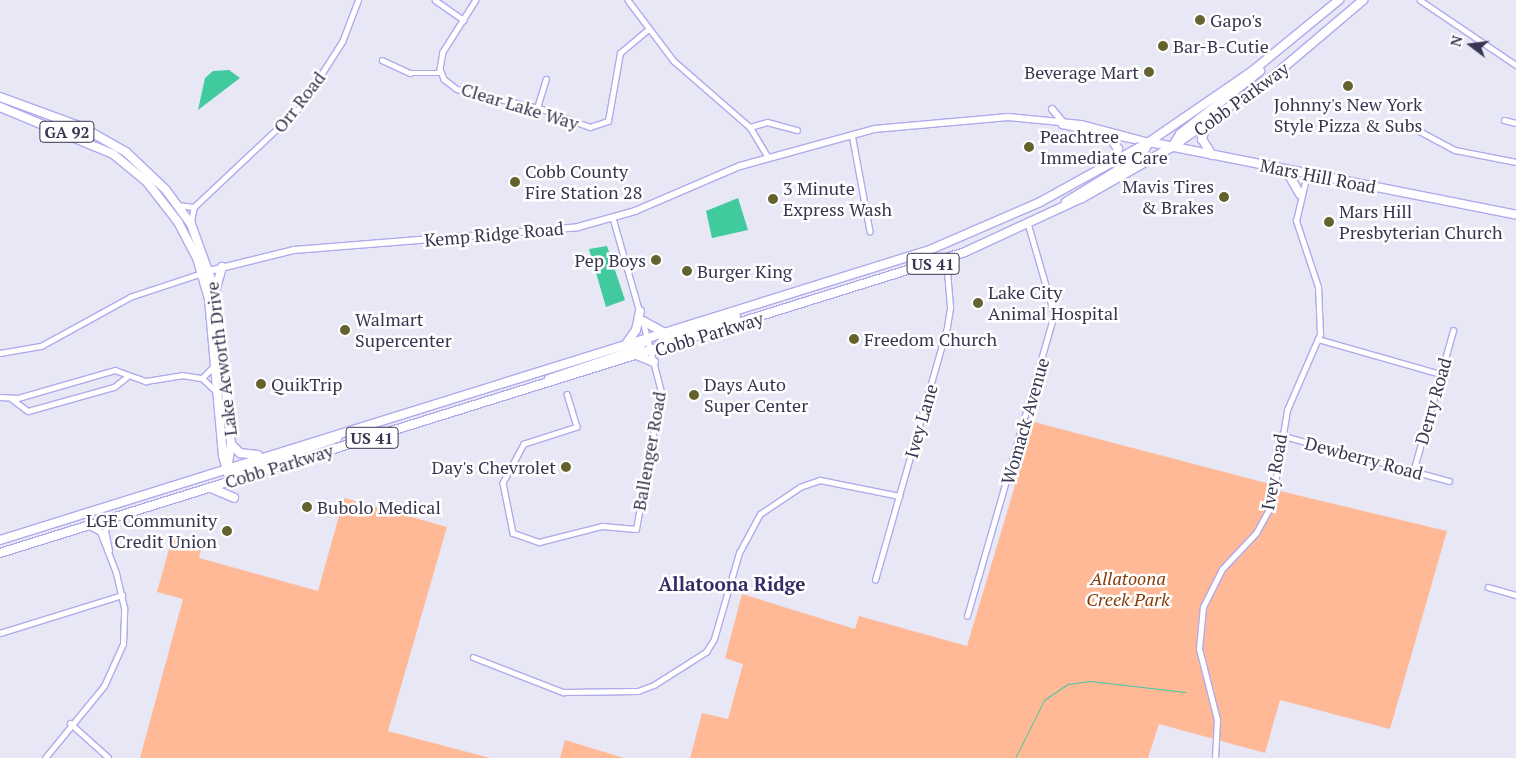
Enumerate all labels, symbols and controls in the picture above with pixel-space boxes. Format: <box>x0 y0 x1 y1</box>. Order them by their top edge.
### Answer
place label: Gapo's <box>1210 9 1262 31</box>
marker: Gapo's <box>1194 14 1206 26</box>
north arrow <box>1446 20 1496 70</box>
text: N <box>1445 33 1467 49</box>
place label: Bar-B-Cutie <box>1173 35 1269 57</box>
marker: Bar-B-Cutie <box>1157 40 1169 52</box>
street label: Cobb Parkway <box>1189 57 1293 141</box>
place label: Beverage Mart <box>1024 61 1139 83</box>
marker: Beverage Mart <box>1143 66 1155 78</box>
street label: Orr Road <box>268 67 330 137</box>
street label: Clear Lake Way <box>459 78 581 134</box>
marker: Johnny's New York Style Pizza & Subs <box>1342 80 1354 92</box>
place label: Johnny's New York Style Pizza & Subs <box>1274 94 1422 136</box>
road number: GA 92 <box>38 118 96 146</box>
place label: Peachtree Immediate Care <box>1040 126 1168 168</box>
marker: Peachtree Immediate Care <box>1022 140 1036 154</box>
street label: Mars Hill Road <box>1258 154 1378 198</box>
place label: Cobb County Fire Station 28 <box>525 161 642 203</box>
marker: Cobb County Fire Station 28 <box>509 176 521 188</box>
place label: Mavis Tires & Brakes <box>1122 176 1214 218</box>
place label: 3 Minute Express Wash <box>783 178 892 220</box>
marker: Mavis Tires & Brakes <box>1218 191 1230 203</box>
marker: 3 Minute Express Wash <box>767 193 779 205</box>
place label: Mars Hill Presbyterian Church <box>1339 201 1503 243</box>
marker: Mars Hill Presbyterian Church <box>1323 216 1335 228</box>
street label: Kemp Ridge Road <box>423 217 565 251</box>
place label: Pep Boys <box>575 249 646 271</box>
road number: US 41 <box>906 250 960 278</box>
marker: Pep Boys <box>650 254 662 266</box>
place label: Burger King <box>697 260 792 282</box>
marker: Burger King <box>681 265 693 277</box>
street label: Lake Acworth Drive <box>201 280 241 438</box>
place label: Lake City Animal Hospital <box>988 282 1118 324</box>
marker: Lake City Animal Hospital <box>972 297 984 309</box>
street label: Cobb Parkway <box>652 307 766 361</box>
place label: Walmart Supercenter <box>355 309 452 352</box>
marker: Walmart Supercenter <box>339 324 351 336</box>
place label: Freedom Church <box>864 328 997 350</box>
marker: Freedom Church <box>848 333 860 345</box>
street label: Womack Avenue <box>997 355 1053 487</box>
street label: Derry Road <box>1410 355 1456 447</box>
place label: QuikTrip <box>271 373 342 395</box>
place label: Days Auto Super Center <box>704 374 808 416</box>
marker: QuikTrip <box>255 378 267 390</box>
street label: Ivey Lane <box>900 381 942 461</box>
marker: Days Auto Super Center <box>688 389 700 401</box>
street label: Ballenger Road <box>628 390 670 512</box>
road number: US 41 <box>344 424 400 452</box>
street label: Ivey Road <box>1257 432 1291 512</box>
street label: Dewberry Road <box>1303 432 1425 484</box>
street label: Cobb Parkway <box>222 439 336 493</box>
place label: Day's Chevrolet <box>431 456 556 478</box>
marker: Day's Chevrolet <box>560 461 572 473</box>
place label: Bubolo Medical <box>317 496 441 518</box>
marker: Bubolo Medical <box>301 501 313 513</box>
place label: LGE Community Credit Union <box>86 510 217 552</box>
marker: LGE Community Credit Union <box>221 525 233 537</box>
park label: Allatoona Creek Park <box>1086 568 1170 610</box>
district label: Allatoona Ridge <box>658 573 806 595</box>

